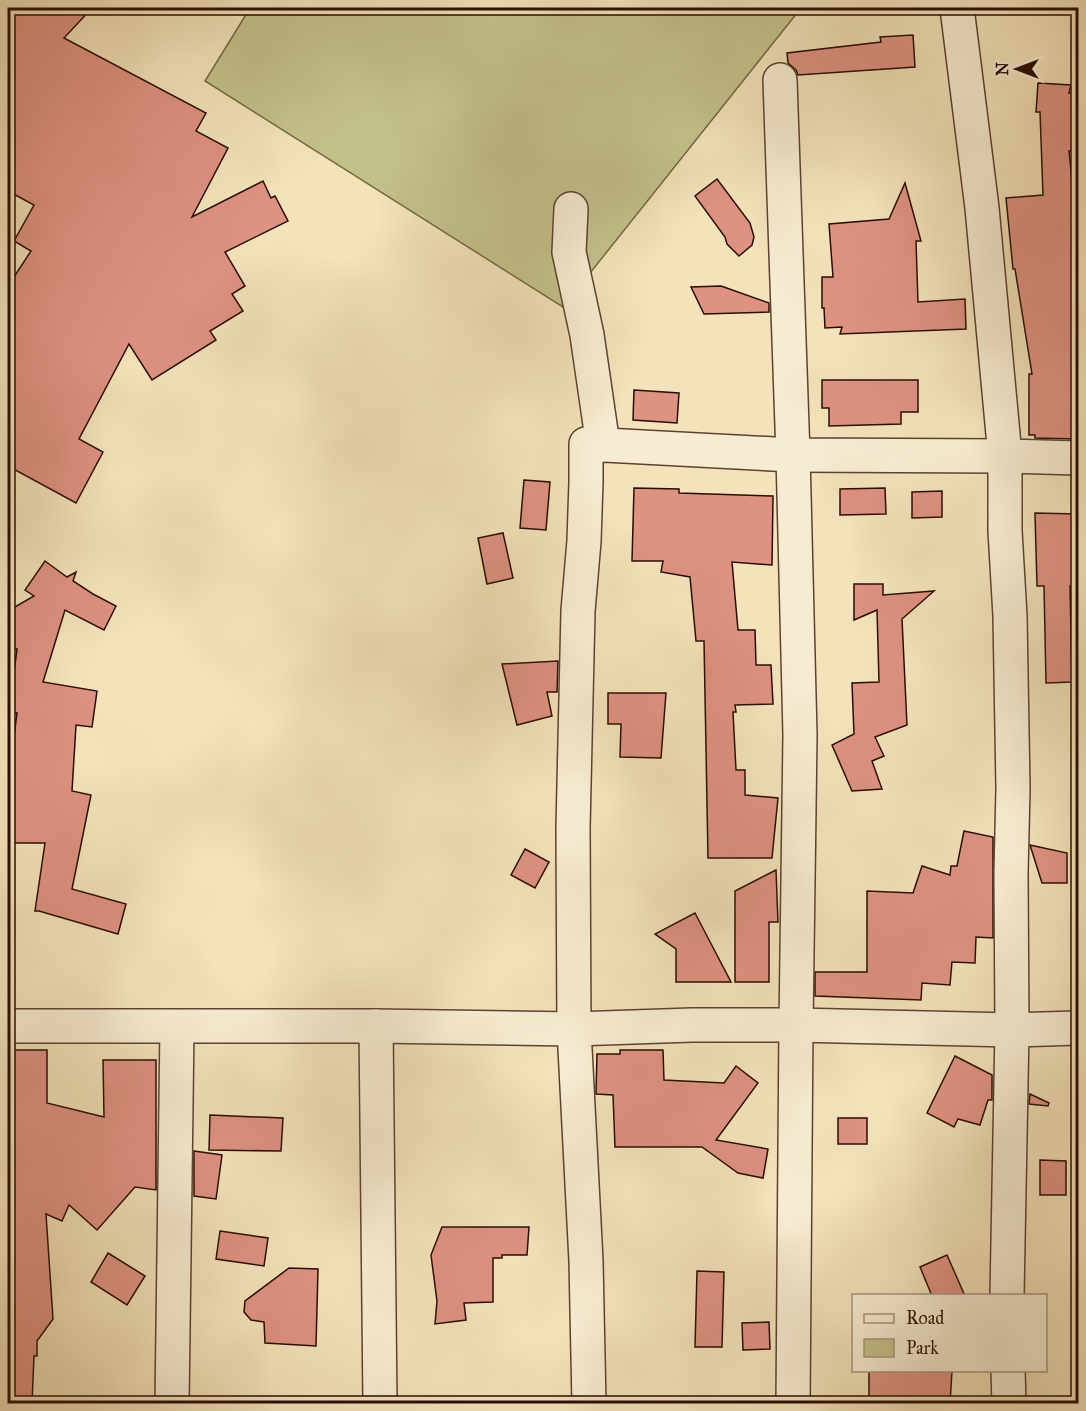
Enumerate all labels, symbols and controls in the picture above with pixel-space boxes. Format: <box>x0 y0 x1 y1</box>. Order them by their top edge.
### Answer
north arrow <box>987 39 1047 99</box>
text: N <box>993 62 1012 76</box>
legend <box>852 1294 1047 1372</box>
text: Road <box>906 1307 944 1329</box>
text: Park <box>906 1337 939 1359</box>

